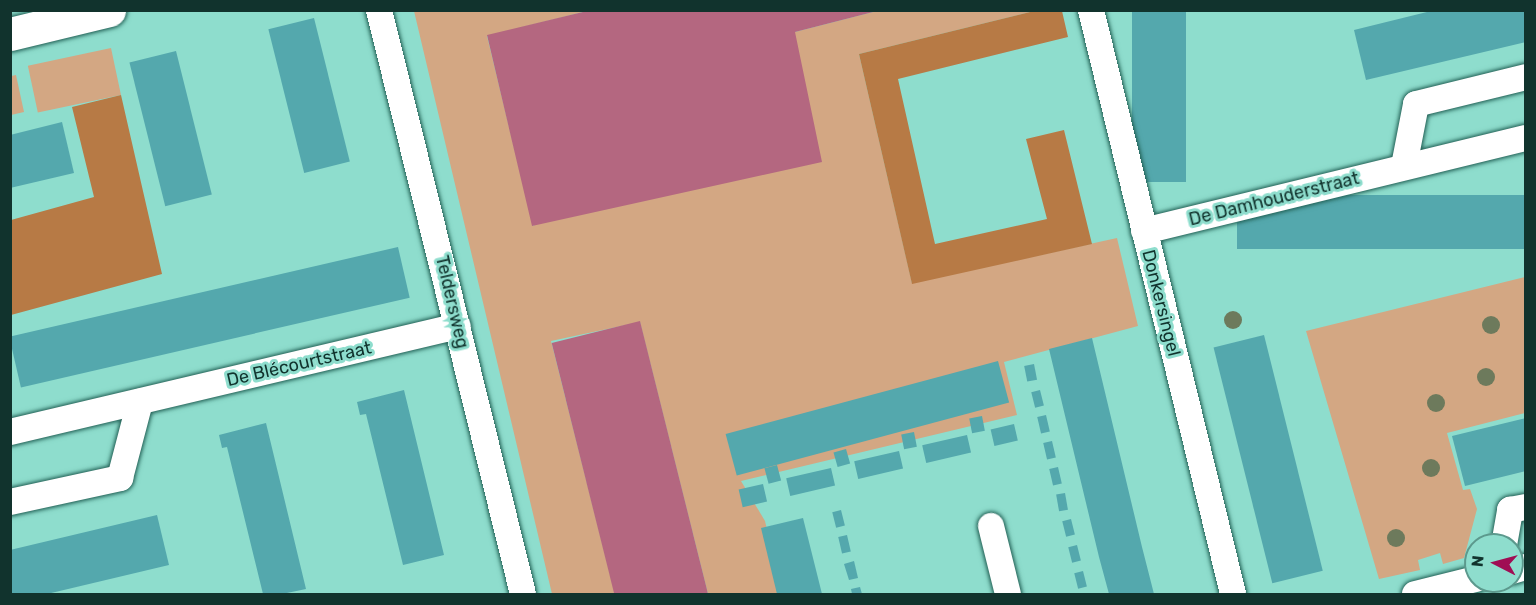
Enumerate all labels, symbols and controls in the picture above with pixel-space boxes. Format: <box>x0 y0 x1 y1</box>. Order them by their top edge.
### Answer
street label: De Damhouderstraat <box>1187 167 1361 231</box>
street label: Donkersingel <box>1137 247 1185 359</box>
street label: Teldersweg <box>431 253 473 351</box>
street label: De Blécourtstraat <box>224 337 374 391</box>
north arrow <box>1464 533 1524 593</box>
text: N <box>1468 555 1488 568</box>

